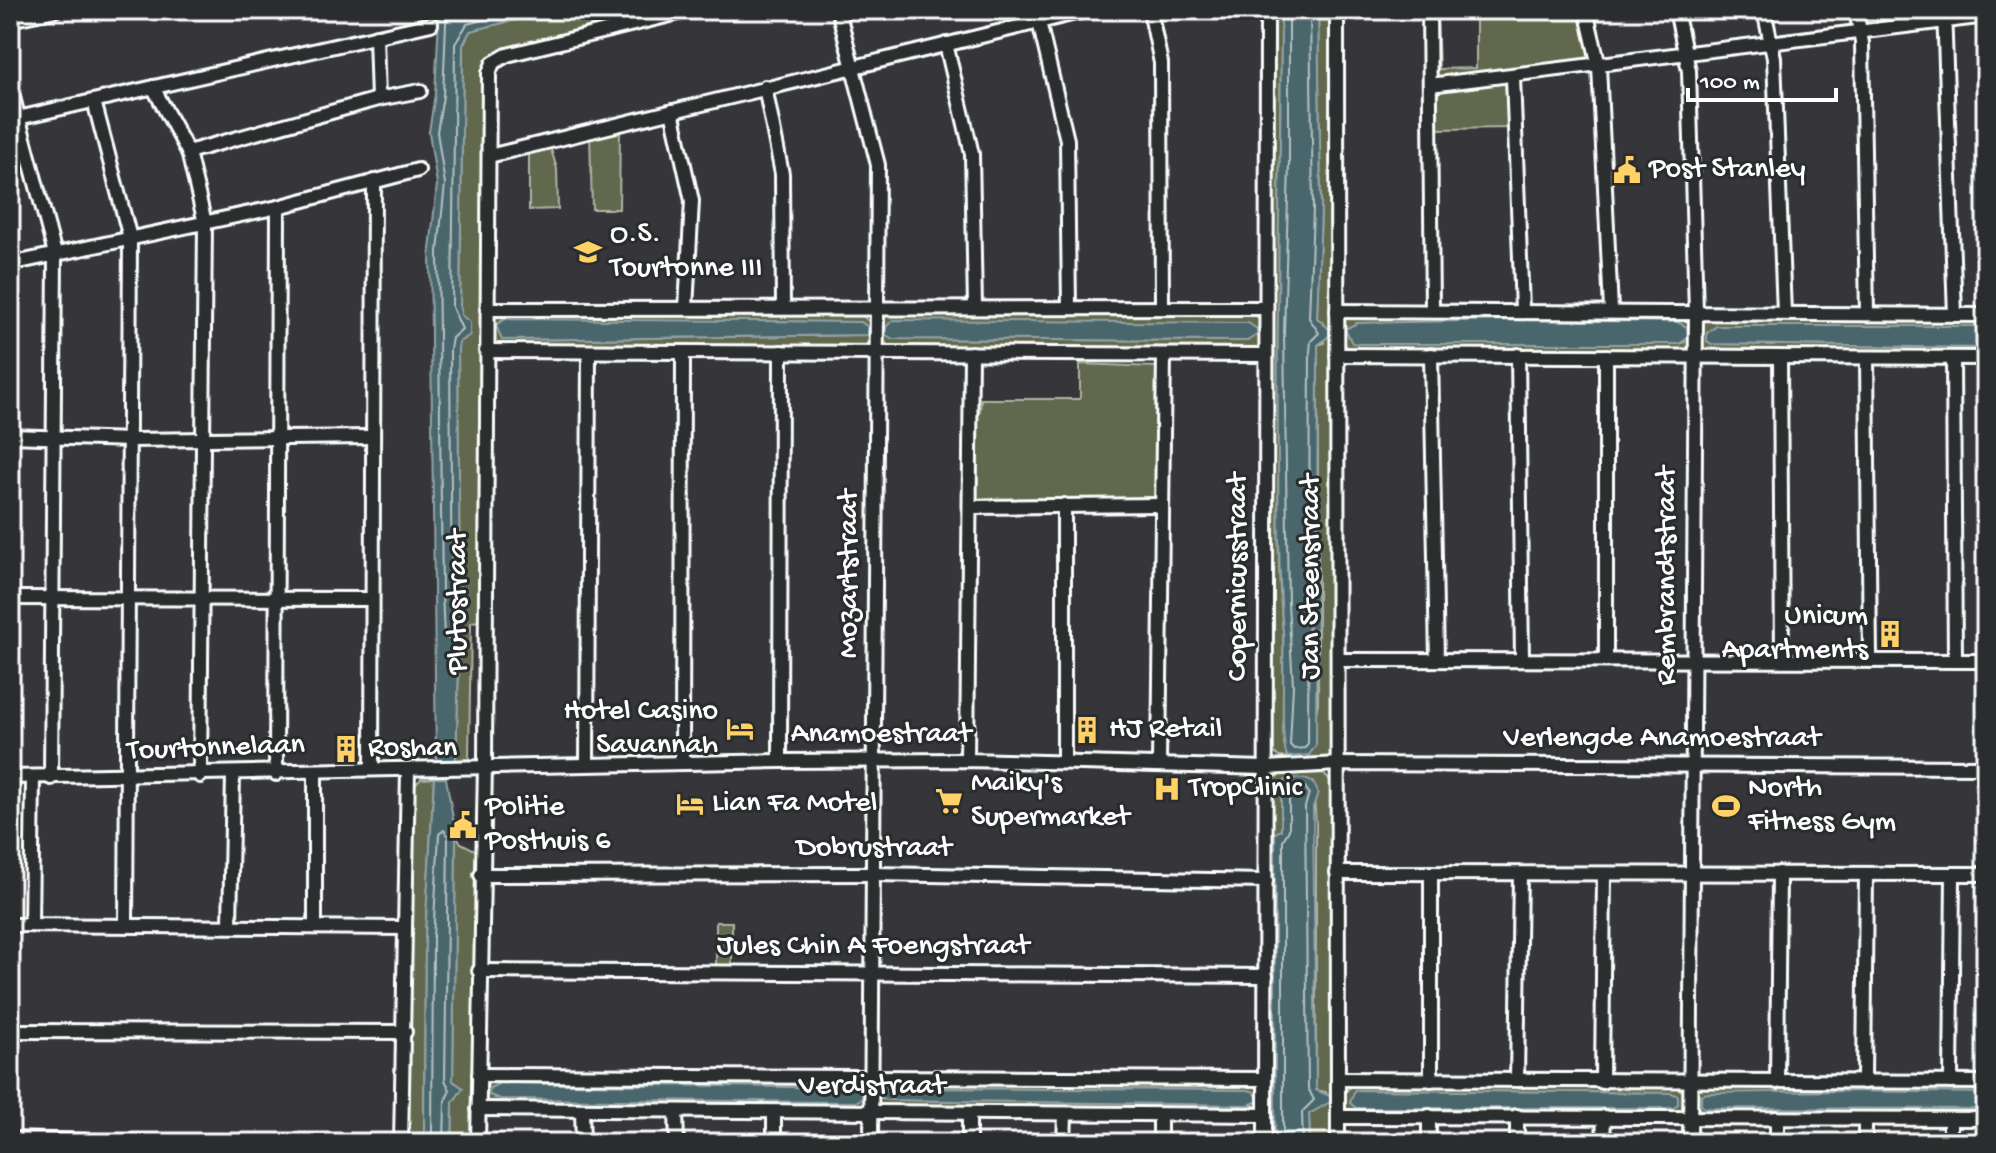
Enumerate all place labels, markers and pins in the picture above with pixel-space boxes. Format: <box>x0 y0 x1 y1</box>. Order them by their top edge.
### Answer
place label: Post Stanley <box>1648 153 1806 188</box>
public building icon: Post Stanley <box>1612 155 1642 185</box>
place label: O.S. Tourtonne III <box>608 218 762 287</box>
school or university icon: O.S. Tourtonne III <box>573 237 603 267</box>
place label: Unicum Apartments <box>1722 600 1869 669</box>
building icon: Unicum Apartments <box>1875 619 1905 649</box>
place label: Hotel Casino Savannah <box>564 695 718 764</box>
place label: HJ Retail <box>1109 713 1222 748</box>
hotel icon: Hotel Casino Savannah <box>725 714 755 744</box>
building icon: HJ Retail <box>1072 715 1102 745</box>
place label: Roshan <box>368 732 457 767</box>
building icon: Roshan <box>331 734 361 764</box>
place label: Maiky's Supermarket <box>971 767 1132 836</box>
place label: TropClinic <box>1187 772 1304 807</box>
place label: North Fitness Gym <box>1747 772 1896 841</box>
hospital icon: TropClinic <box>1152 774 1182 804</box>
supermarket icon: Maiky's Supermarket <box>934 786 964 816</box>
place label: Lian Fa Motel <box>712 787 877 822</box>
hotel icon: Lian Fa Motel <box>675 789 705 819</box>
place label: Politie Posthuis 6 <box>484 791 611 860</box>
sports icon: North Fitness Gym <box>1711 791 1741 821</box>
public building icon: Politie Posthuis 6 <box>448 810 478 840</box>

